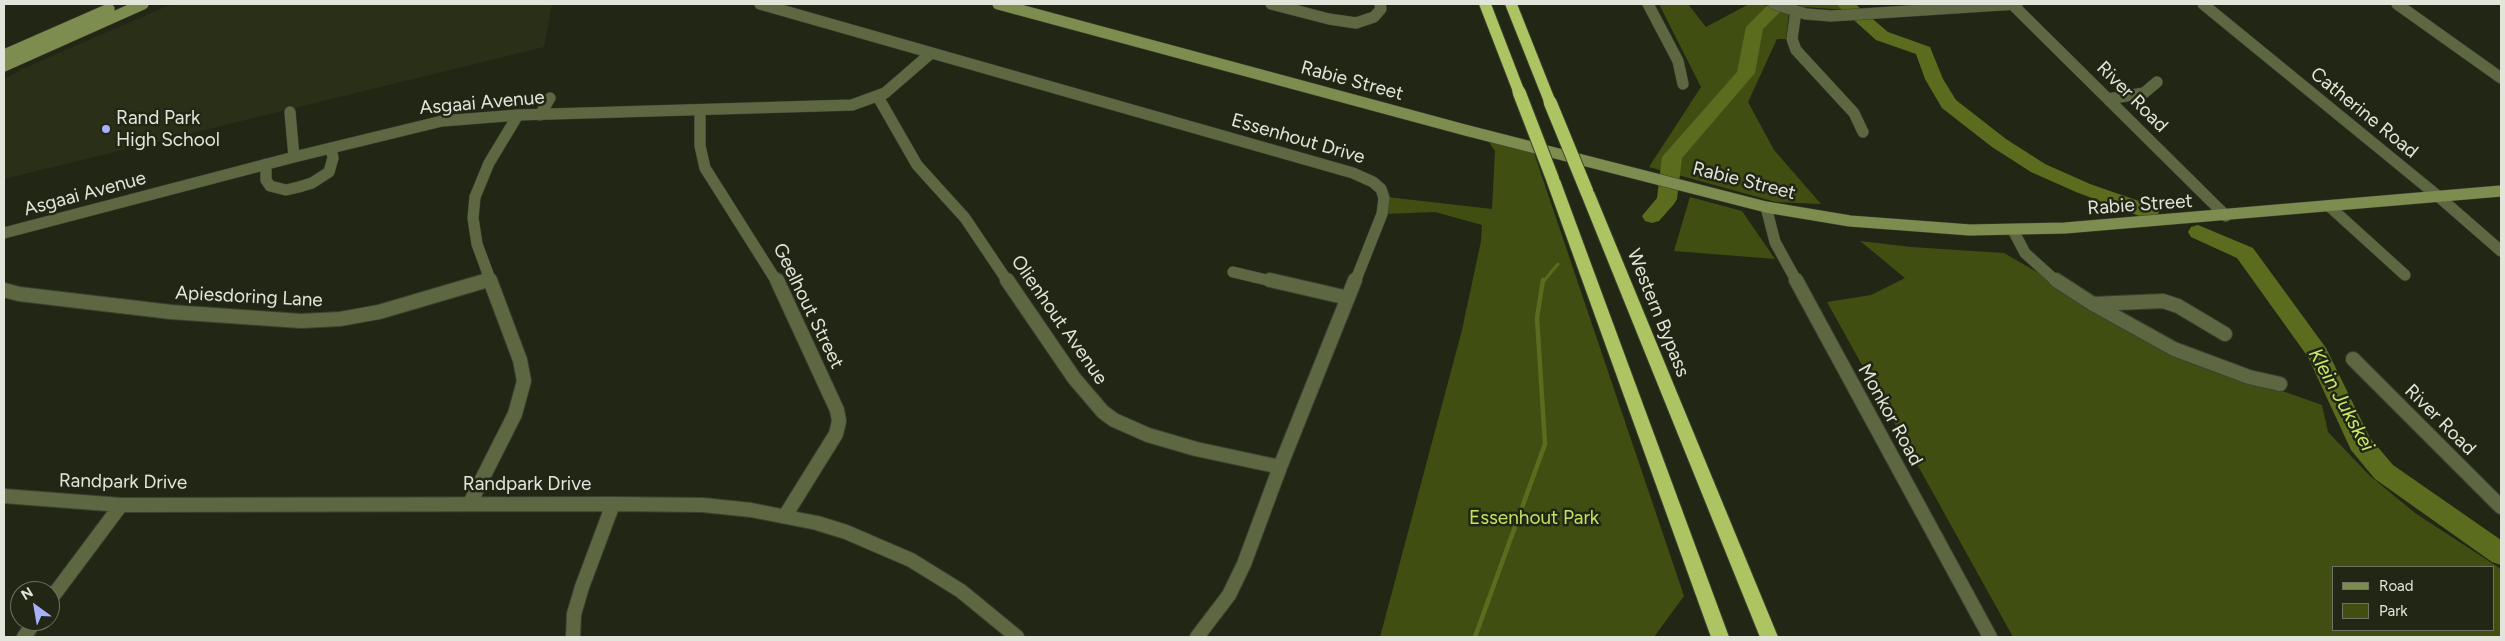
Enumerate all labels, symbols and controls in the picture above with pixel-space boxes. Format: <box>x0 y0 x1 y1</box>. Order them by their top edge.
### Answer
street label: Rabie Street <box>1298 56 1406 106</box>
street label: River Road <box>2092 57 2172 137</box>
street label: Catherine Road <box>2306 63 2422 163</box>
street label: Asgaai Avenue <box>418 86 546 120</box>
place label: Rand Park High School <box>116 107 220 151</box>
street label: Essenhout Drive <box>1229 109 1367 169</box>
marker: Rand Park High School <box>100 123 112 135</box>
street label: Rabie Street <box>1690 157 1798 205</box>
street label: Asgaai Avenue <box>21 167 149 221</box>
street label: Rabie Street <box>2087 190 2193 220</box>
street label: Geelhout Street <box>768 240 848 372</box>
street label: Western Bypass <box>1622 246 1694 380</box>
street label: Olienhout Avenue <box>1006 251 1112 389</box>
street label: Apiesdoring Lane <box>175 282 323 312</box>
water label: Klein Jukskei <box>2303 344 2379 456</box>
street label: Monkor Road <box>1853 360 1927 470</box>
street label: River Road <box>2400 380 2480 460</box>
street label: Randpark Drive <box>59 469 187 495</box>
street label: Randpark Drive <box>463 473 591 495</box>
park label: Essenhout Park <box>1469 507 1599 529</box>
legend <box>2332 566 2495 631</box>
text: Road <box>2379 577 2414 595</box>
north arrow <box>10 581 60 631</box>
text: N <box>18 584 36 604</box>
text: Park <box>2379 602 2408 620</box>

